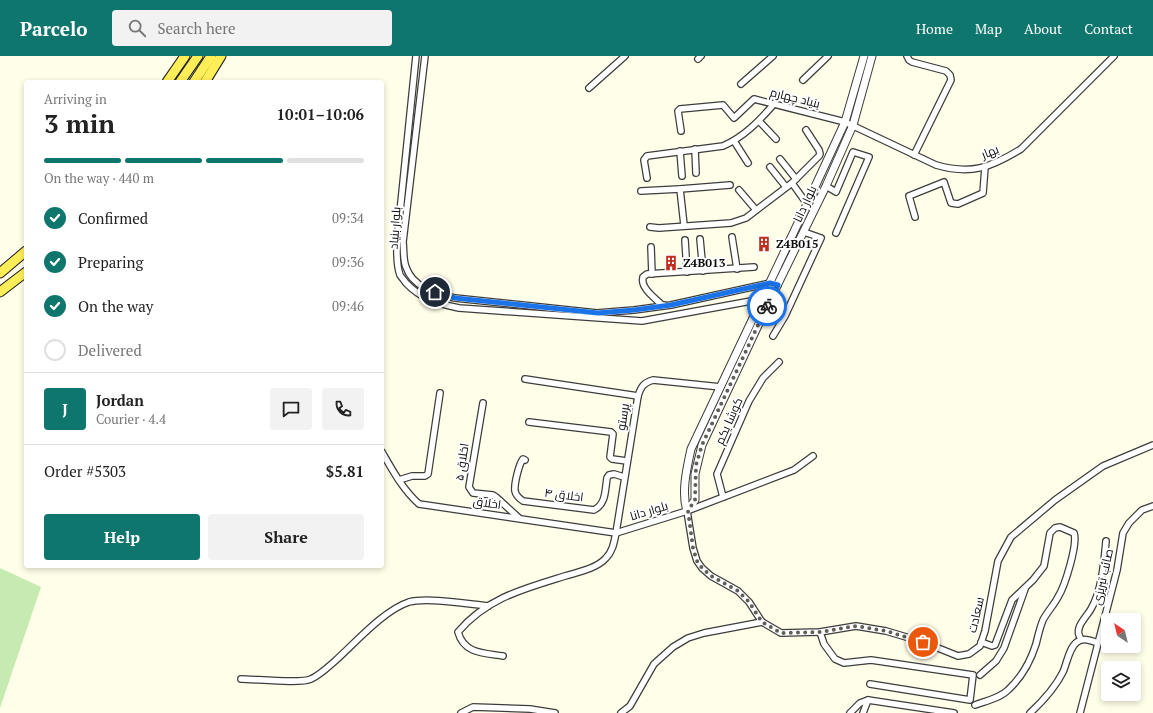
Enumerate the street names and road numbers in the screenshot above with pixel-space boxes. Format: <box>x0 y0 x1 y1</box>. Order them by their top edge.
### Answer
street label: بنیاد چهارم <box>768 84 822 113</box>
street label: بهار <box>978 141 1001 162</box>
street label: بلوار دانا <box>790 183 820 225</box>
street label: بلوار بنیاد <box>386 206 403 250</box>
street label: کوشا یکم <box>712 395 746 447</box>
street label: پرستو <box>613 402 634 432</box>
street label: اخلاق ۵ <box>451 442 472 482</box>
street label: اخلاق ۴ <box>544 485 584 504</box>
street label: اخلاق <box>472 493 502 512</box>
street label: بلوار دانا <box>628 498 670 523</box>
street label: صائب تبریزی <box>1089 547 1116 606</box>
street label: سعادت <box>964 595 987 634</box>

